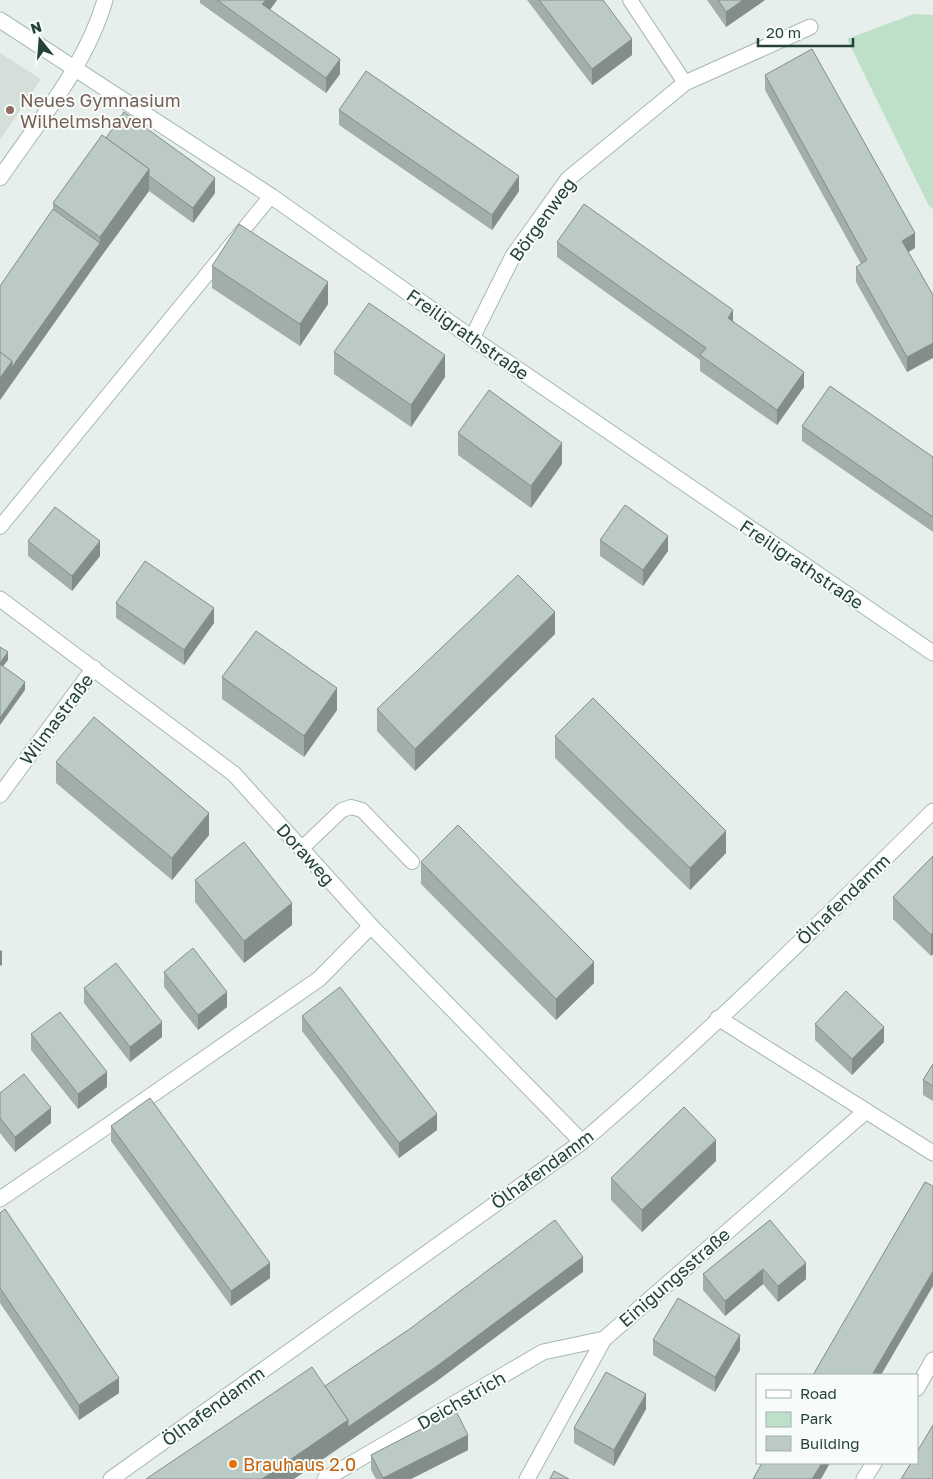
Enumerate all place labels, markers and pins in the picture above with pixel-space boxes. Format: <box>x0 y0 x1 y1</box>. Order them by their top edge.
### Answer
place label: Neues Gymnasium Wilhelmshaven <box>20 89 181 132</box>
marker: Neues Gymnasium Wilhelmshaven <box>4 104 16 116</box>
place label: Brauhaus 2.0 <box>243 1453 356 1475</box>
marker: Brauhaus 2.0 <box>227 1458 239 1470</box>

